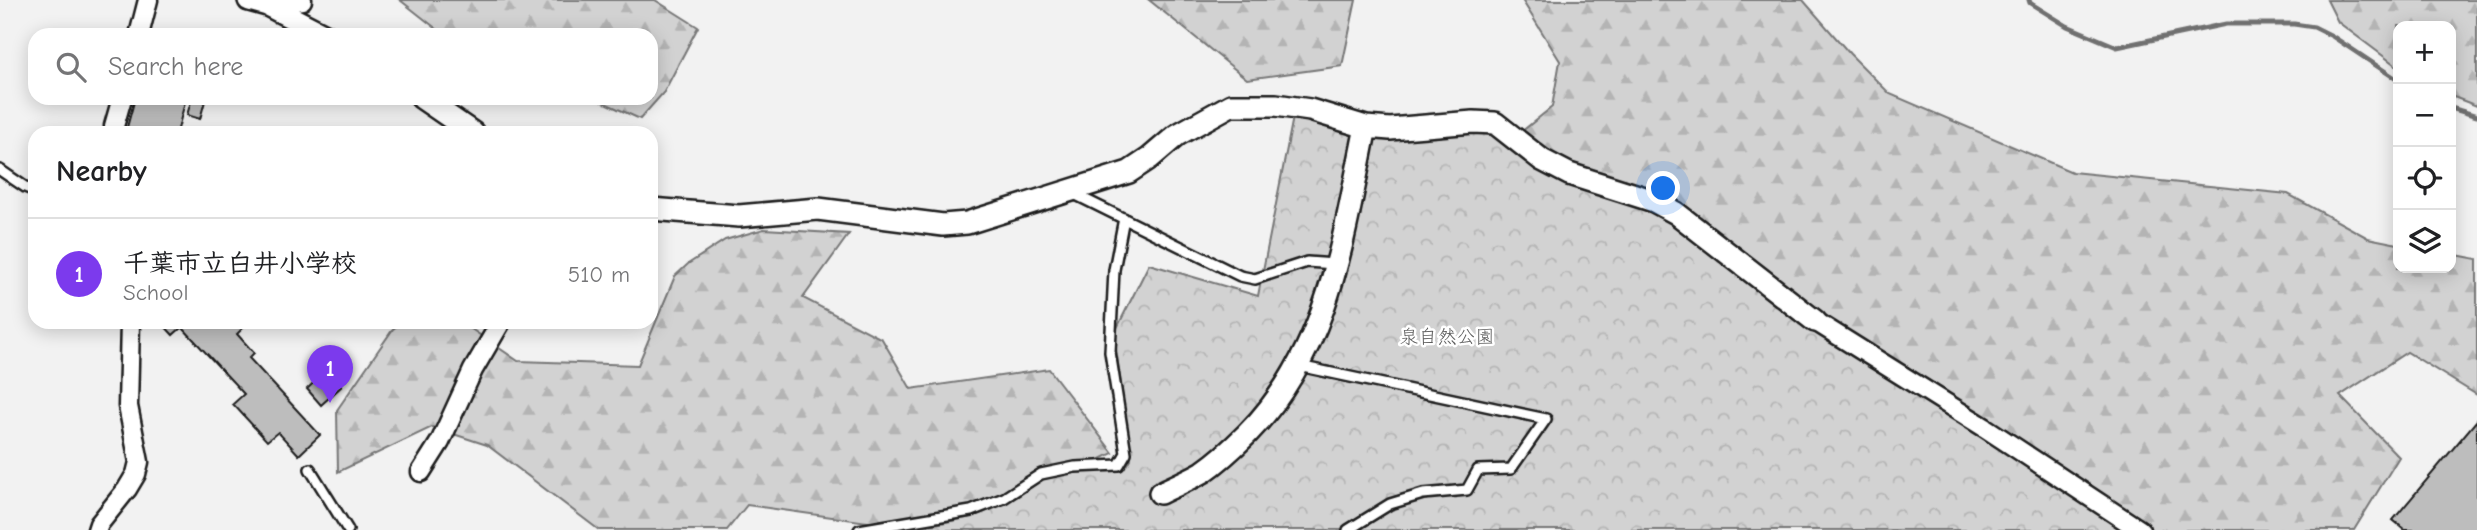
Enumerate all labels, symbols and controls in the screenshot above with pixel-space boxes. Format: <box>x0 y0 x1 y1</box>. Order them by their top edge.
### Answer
map controls <box>2393 21 2456 273</box>
button: + <box>2393 21 2456 84</box>
search box <box>28 28 658 105</box>
icon: search <box>52 48 90 86</box>
text: Search here <box>108 52 243 82</box>
button: − <box>2393 84 2456 147</box>
button: locate <box>2393 147 2456 210</box>
text: Nearby <box>56 154 147 189</box>
your location <box>1646 171 1680 205</box>
button: layers <box>2393 210 2456 273</box>
text: 千葉市立白井小学校 <box>123 249 357 279</box>
text: 1 <box>74 261 84 288</box>
text: 510 m <box>568 261 630 288</box>
text: School <box>123 279 188 306</box>
park label: 泉自然公園 <box>1399 326 1495 348</box>
pin: 1 <box>307 345 353 403</box>

